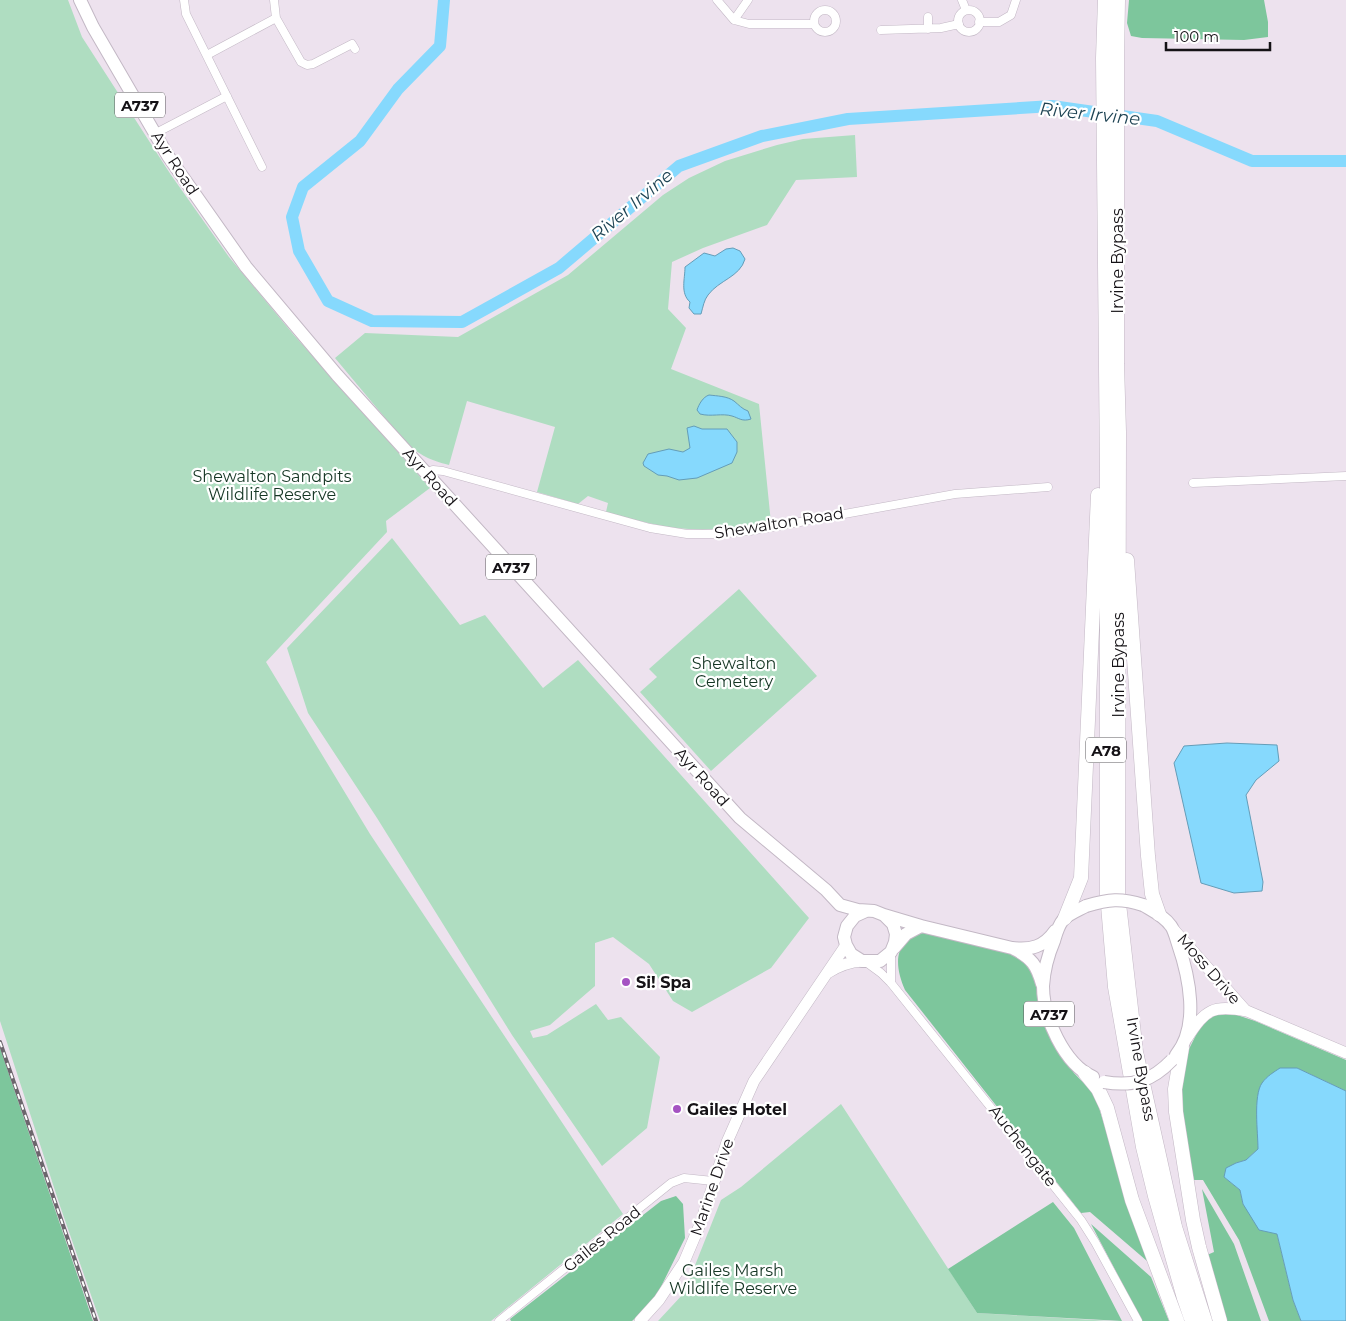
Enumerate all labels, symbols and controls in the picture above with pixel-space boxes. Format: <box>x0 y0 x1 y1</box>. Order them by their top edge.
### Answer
scale bar <box>1166 20 1270 52</box>
text: 100 m <box>1174 27 1219 46</box>
road number: A737 <box>115 92 165 118</box>
water label: River Irvine <box>1039 98 1141 130</box>
street label: Ayr Road <box>147 128 203 198</box>
water label: River Irvine <box>586 164 678 246</box>
street label: Irvine Bypass <box>1108 208 1127 314</box>
street label: Ayr Road <box>399 444 461 510</box>
park label: Shewalton Sandpits Wildlife Reserve <box>192 467 352 504</box>
street label: Shewalton Road <box>713 503 845 543</box>
road number: A737 <box>486 554 536 580</box>
street label: Irvine Bypass <box>1109 612 1128 718</box>
park label: Shewalton Cemetery <box>692 654 776 691</box>
road number: A78 <box>1086 738 1126 762</box>
street label: Ayr Road <box>671 744 733 810</box>
street label: Moss Drive <box>1173 930 1245 1008</box>
place label: Si! Spa <box>636 973 691 992</box>
marker: Si! Spa <box>620 976 632 988</box>
road number: A737 <box>1024 1002 1074 1026</box>
street label: Irvine Bypass <box>1122 1015 1160 1123</box>
place label: Gailes Hotel <box>687 1100 787 1119</box>
street label: Auchengate <box>985 1101 1061 1191</box>
marker: Gailes Hotel <box>671 1103 683 1115</box>
street label: Marine Drive <box>686 1136 738 1238</box>
street label: Gailes Road <box>560 1202 644 1276</box>
park label: Gailes Marsh Wildlife Reserve <box>669 1261 797 1298</box>

